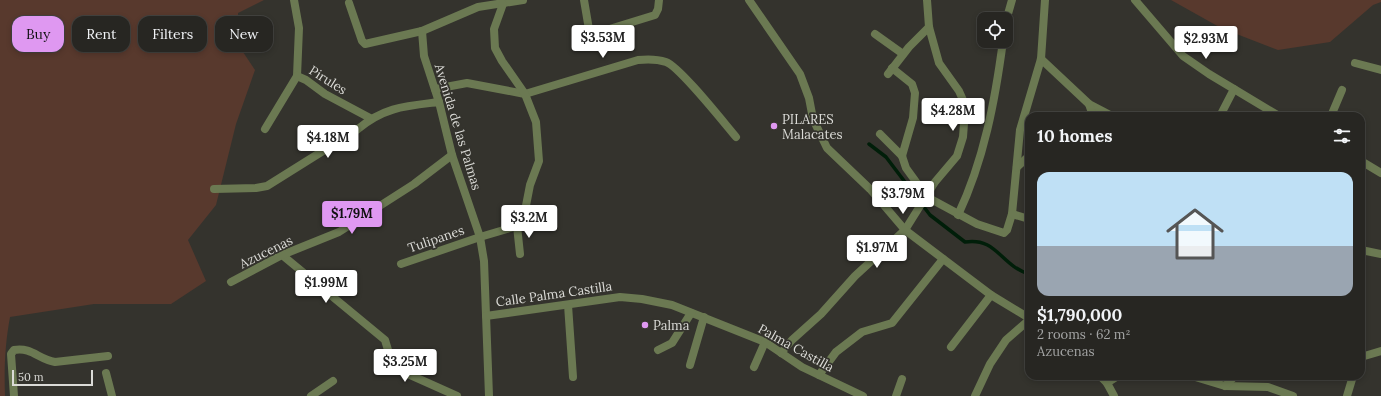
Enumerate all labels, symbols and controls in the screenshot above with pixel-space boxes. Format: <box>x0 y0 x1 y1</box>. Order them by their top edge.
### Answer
map controls <box>977 12 1013 48</box>
button: locate <box>977 12 1013 48</box>
chip: Buy <box>12 16 64 52</box>
chip: Rent <box>72 16 130 52</box>
chip: Filters <box>138 16 207 52</box>
chip: New <box>215 16 273 52</box>
pin: $3.53M <box>570 25 636 59</box>
pin: $2.93M <box>1173 26 1239 60</box>
text: $3.53M <box>581 29 625 46</box>
text: $2.93M <box>1183 30 1229 47</box>
street label: Avenida de las Palmas <box>430 61 485 192</box>
street label: Pirules <box>306 62 350 98</box>
pin: $4.28M <box>920 98 986 132</box>
text: $4.28M <box>931 102 975 119</box>
place label: PILARES Malacates <box>782 111 843 143</box>
marker: PILARES Malacates <box>769 121 779 131</box>
pin: $4.18M <box>295 125 361 159</box>
text: 10 homes <box>1037 125 1112 147</box>
icon: filters <box>1331 125 1353 147</box>
text: $4.18M <box>306 129 350 146</box>
pin: $3.79M <box>870 181 936 215</box>
text: $3.79M <box>881 185 925 202</box>
icon: home <box>1159 198 1231 270</box>
pin: $1.79M <box>319 201 385 235</box>
text: $1.79M <box>331 205 373 222</box>
pin: $3.2M <box>501 205 557 239</box>
text: $3.2M <box>510 209 548 226</box>
street label: Tulipanes <box>406 221 466 257</box>
street label: Azucenas <box>236 232 296 273</box>
pin: $1.97M <box>844 235 910 269</box>
text: $1.97M <box>856 239 898 256</box>
pin: $1.99M <box>293 270 359 304</box>
text: $1.99M <box>304 274 348 291</box>
street label: Calle Palma Castilla <box>495 277 614 311</box>
text: $1,790,000 <box>1037 304 1122 326</box>
place label: Palma <box>653 317 690 334</box>
marker: Palma <box>640 320 650 330</box>
street label: Palma Castilla <box>755 320 837 376</box>
text: 2 rooms · 62 m² <box>1037 326 1130 343</box>
text: Azucenas <box>1037 343 1094 360</box>
pin: $3.25M <box>372 349 438 383</box>
text: $3.25M <box>383 353 427 370</box>
scale bar <box>12 368 93 387</box>
text: 50 m <box>18 370 44 384</box>

